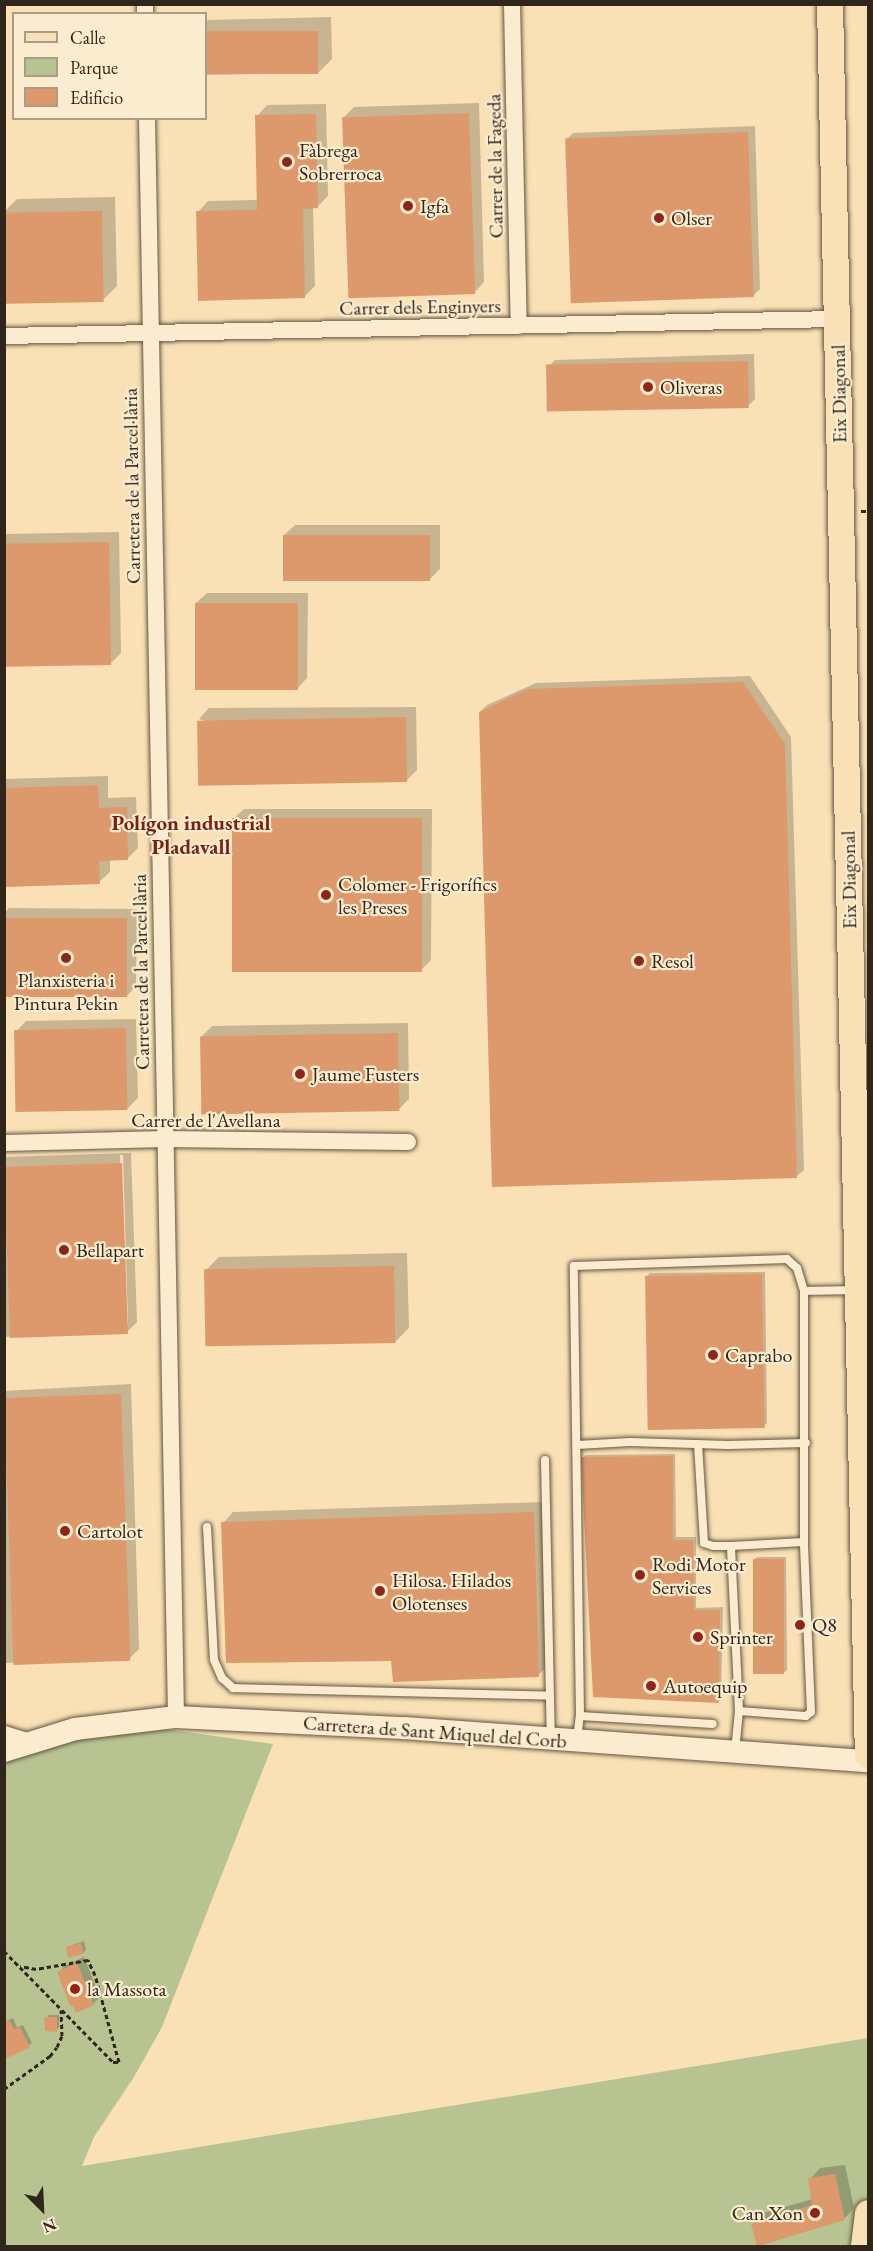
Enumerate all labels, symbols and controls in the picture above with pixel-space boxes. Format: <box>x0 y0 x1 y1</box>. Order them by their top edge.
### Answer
legend <box>12 12 207 120</box>
text: Calle <box>70 26 106 49</box>
text: Parque <box>70 56 118 79</box>
text: Edificio <box>70 86 123 109</box>
street label: Carrer de la Fageda <box>482 93 508 239</box>
place label: Fàbrega Sobrerroca <box>299 138 382 185</box>
marker: Fàbrega Sobrerroca <box>280 155 294 169</box>
place label: Igfa <box>420 194 449 218</box>
marker: Igfa <box>401 199 415 213</box>
place label: Olser <box>671 206 712 230</box>
marker: Olser <box>652 211 666 225</box>
street label: Carrer dels Enginyers <box>339 294 501 320</box>
street label: Eix Diagonal <box>826 344 852 444</box>
place label: Oliveras <box>660 375 722 399</box>
marker: Oliveras <box>641 380 655 394</box>
street label: Carretera de la Parcel·lària <box>118 388 146 584</box>
district label: Polígon industrial Pladavall <box>112 810 270 860</box>
street label: Eix Diagonal <box>836 830 862 930</box>
place label: Colomer - Frigorífics les Preses <box>338 872 497 919</box>
street label: Carretera de la Parcel·lària <box>127 874 155 1070</box>
marker: Colomer - Frigorífics les Preses <box>319 888 333 902</box>
place label: Resol <box>651 949 694 973</box>
marker: Planxisteria i Pintura Pekin <box>59 951 73 965</box>
marker: Resol <box>632 954 646 968</box>
place label: Planxisteria i Pintura Pekin <box>14 968 118 1015</box>
place label: Jaume Fusters <box>312 1062 419 1086</box>
marker: Jaume Fusters <box>293 1067 307 1081</box>
street label: Carrer de l'Avellana <box>131 1108 281 1132</box>
place label: Bellapart <box>76 1238 144 1262</box>
marker: Bellapart <box>57 1243 71 1257</box>
place label: Caprabo <box>725 1343 792 1367</box>
marker: Caprabo <box>706 1348 720 1362</box>
place label: Cartolot <box>77 1519 143 1543</box>
marker: Cartolot <box>58 1524 72 1538</box>
place label: Rodi Motor Services <box>652 1552 746 1599</box>
place label: Hilosa. Hilados Olotenses <box>392 1568 511 1615</box>
marker: Rodi Motor Services <box>633 1568 647 1582</box>
marker: Hilosa. Hilados Olotenses <box>373 1584 387 1598</box>
place label: Q8 <box>812 1613 837 1637</box>
marker: Q8 <box>793 1618 807 1632</box>
place label: Sprinter <box>710 1625 773 1649</box>
marker: Sprinter <box>691 1630 705 1644</box>
place label: Autoequip <box>663 1674 747 1698</box>
marker: Autoequip <box>644 1679 658 1693</box>
street label: Carretera de Sant Miquel del Corb <box>302 1711 568 1753</box>
place label: la Massota <box>87 1977 166 2001</box>
marker: la Massota <box>68 1982 82 1996</box>
north arrow <box>12 2179 72 2239</box>
place label: Can Xon <box>732 2201 803 2225</box>
marker: Can Xon <box>808 2206 822 2220</box>
text: N <box>39 2214 60 2238</box>

